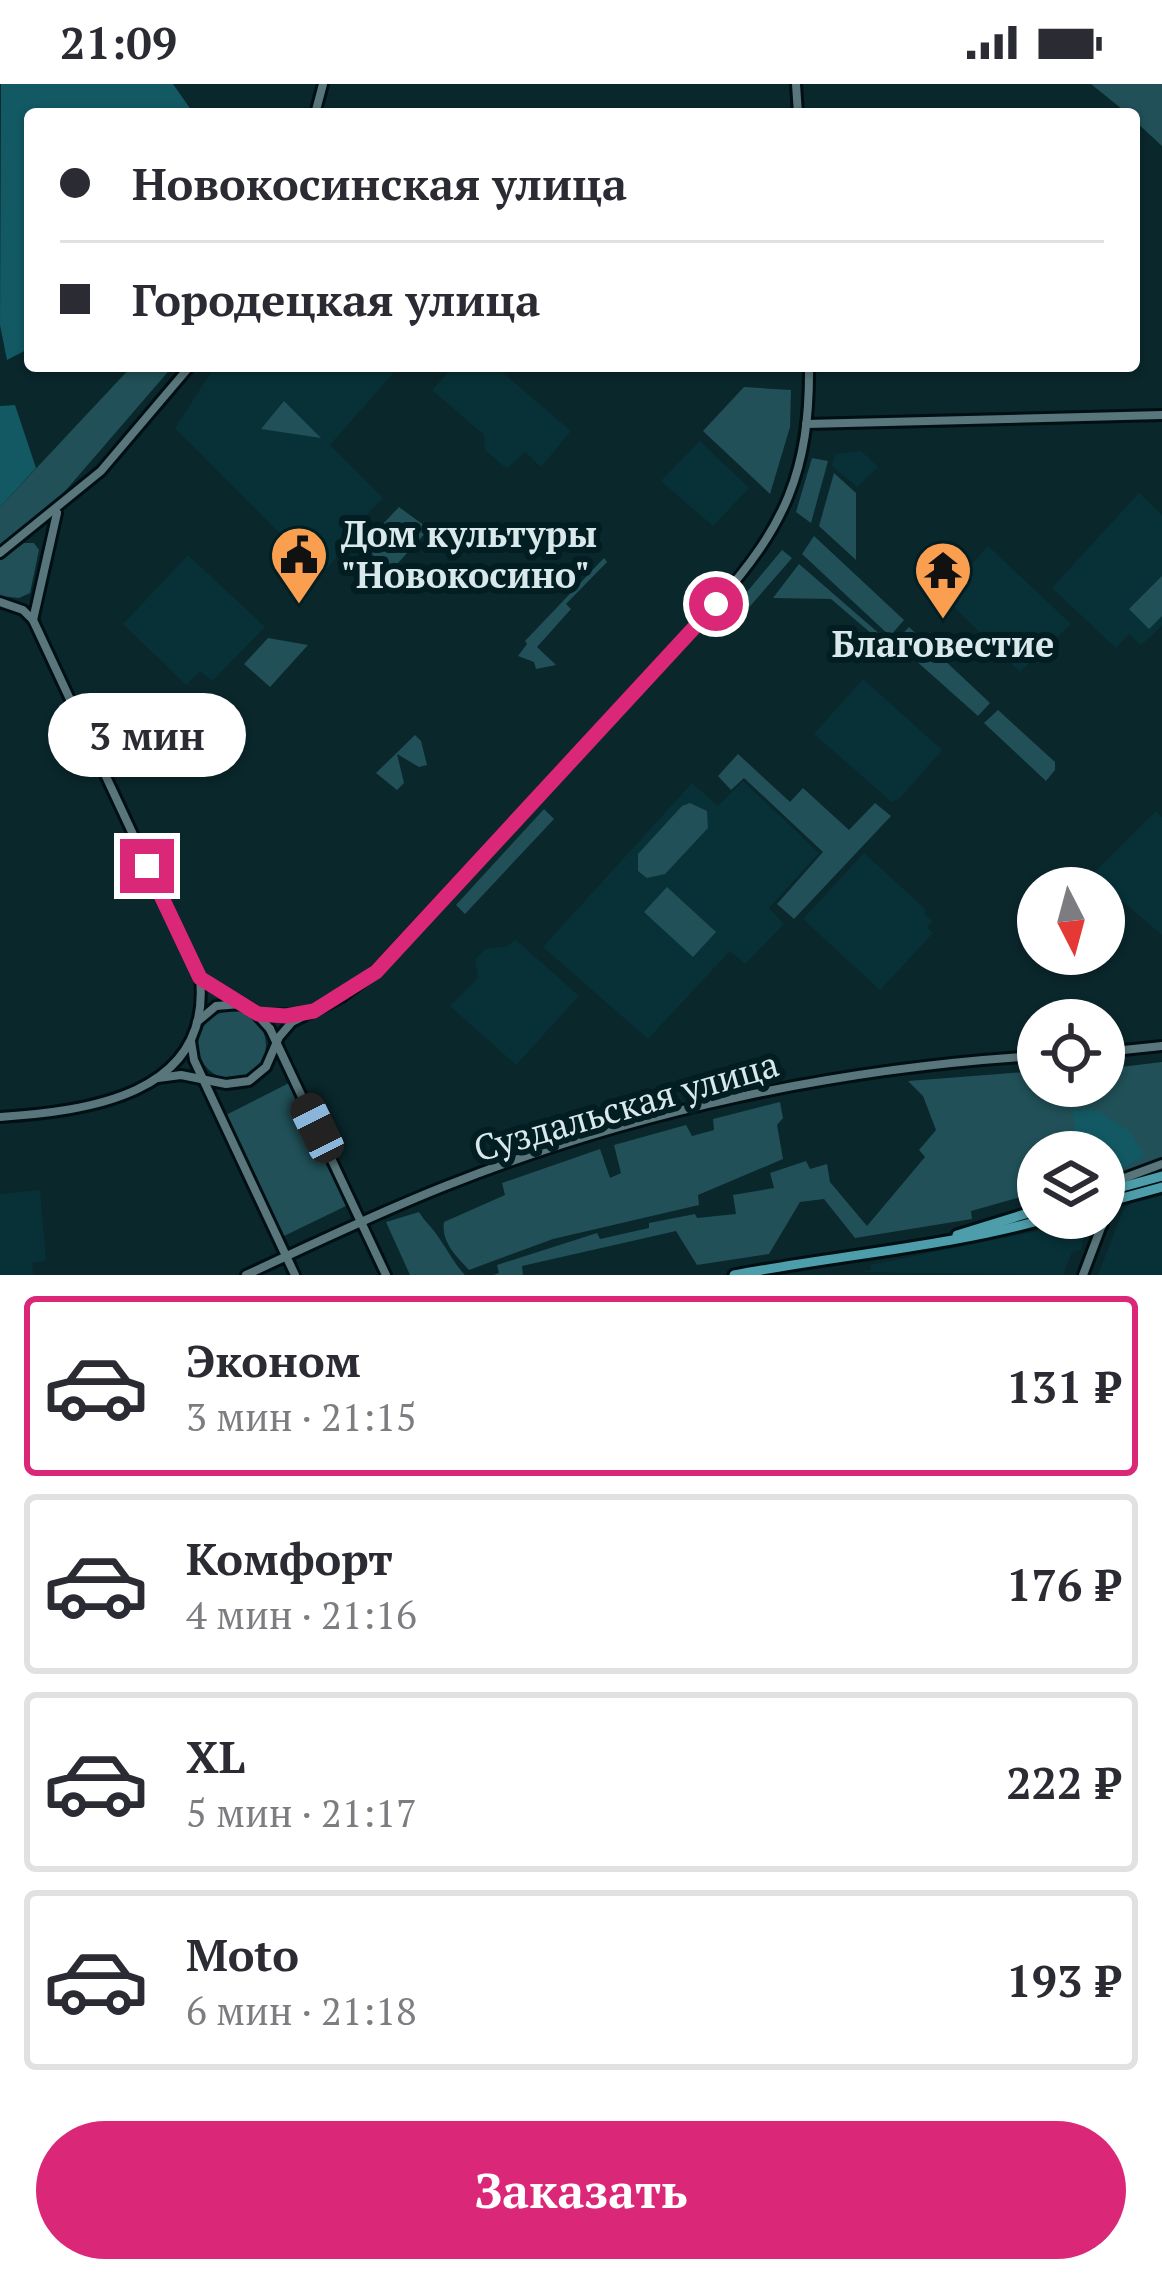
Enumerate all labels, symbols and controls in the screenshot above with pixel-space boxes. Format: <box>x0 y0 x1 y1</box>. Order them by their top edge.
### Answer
text: 21:09 <box>60 12 177 72</box>
text: Новокосинская улица <box>132 153 627 213</box>
text: Городецкая улица <box>132 269 540 329</box>
place label: Дом культуры "Новокосино" <box>341 510 597 598</box>
public building icon: Дом культуры "Новокосино" <box>268 524 330 606</box>
temple icon: Благовестие <box>912 539 974 621</box>
route start <box>689 577 743 631</box>
place label: Благовестие <box>832 620 1054 667</box>
callout: 3 мин <box>48 692 246 776</box>
text: 3 мин <box>89 709 205 761</box>
route end <box>120 839 174 893</box>
north arrow <box>1017 867 1125 975</box>
map controls <box>1017 867 1125 1239</box>
button: locate <box>1017 999 1125 1107</box>
street label: Суздальская улица <box>468 1040 784 1172</box>
car <box>285 1088 349 1168</box>
button: layers <box>1017 1131 1125 1239</box>
text: Эконом <box>186 1330 361 1390</box>
icon: car <box>42 1332 150 1440</box>
text: 131 ₽ <box>1006 1356 1120 1416</box>
text: 3 мин · 21:15 <box>186 1390 417 1442</box>
text: Комфорт <box>186 1528 393 1588</box>
icon: car <box>42 1530 150 1638</box>
text: 176 ₽ <box>1006 1554 1120 1614</box>
text: 4 мин · 21:16 <box>186 1588 417 1640</box>
text: XL <box>186 1726 245 1786</box>
icon: car <box>42 1728 150 1836</box>
text: 222 ₽ <box>1006 1752 1120 1812</box>
text: 5 мин · 21:17 <box>186 1786 417 1838</box>
text: Moto <box>186 1924 299 1984</box>
icon: car <box>42 1926 150 2034</box>
text: 193 ₽ <box>1006 1950 1120 2010</box>
text: 6 мин · 21:18 <box>186 1984 417 2036</box>
button: Заказать <box>36 2121 1126 2259</box>

